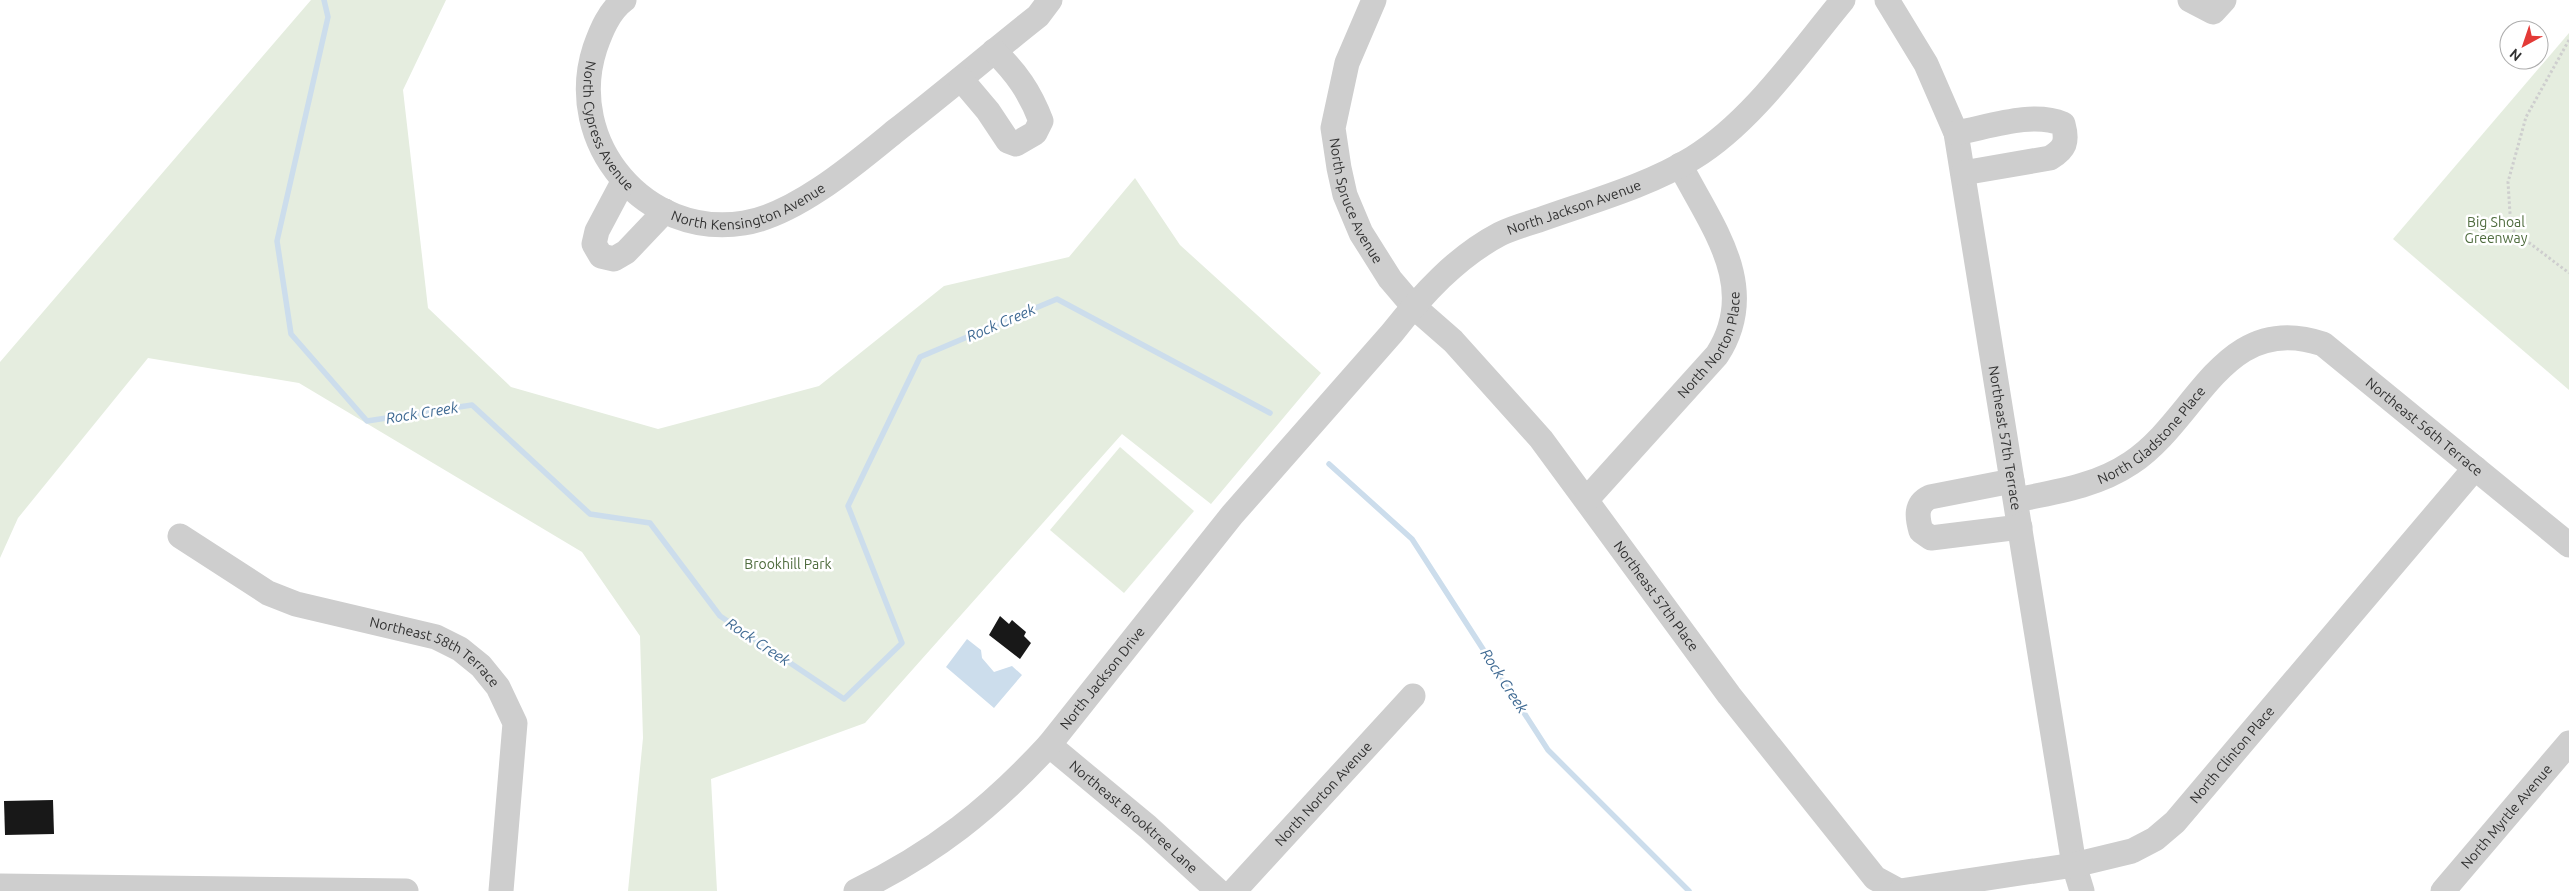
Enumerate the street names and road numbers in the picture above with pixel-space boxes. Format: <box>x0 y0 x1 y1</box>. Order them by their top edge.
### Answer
street label: North Cypress Avenue <box>580 60 637 194</box>
street label: North Spruce Avenue <box>1327 137 1386 266</box>
street label: North Jackson Avenue <box>1505 177 1643 238</box>
street label: North Kensington Avenue <box>669 180 828 233</box>
street label: North Norton Place <box>1674 291 1743 401</box>
street label: Northeast 57th Terrace <box>1986 364 2025 511</box>
street label: Northeast 56th Terrace <box>2363 374 2486 479</box>
street label: North Gladstone Place <box>2095 383 2208 487</box>
street label: Northeast 57th Place <box>1611 538 1702 654</box>
street label: Northeast 58th Terrace <box>368 614 503 690</box>
street label: North Jackson Drive <box>1057 624 1148 733</box>
street label: North Clinton Place <box>2186 703 2278 807</box>
street label: North Norton Avenue <box>1271 738 1375 849</box>
street label: Northeast Brooktree Lane <box>1066 757 1201 876</box>
street label: North Myrtle Avenue <box>2458 761 2555 872</box>

